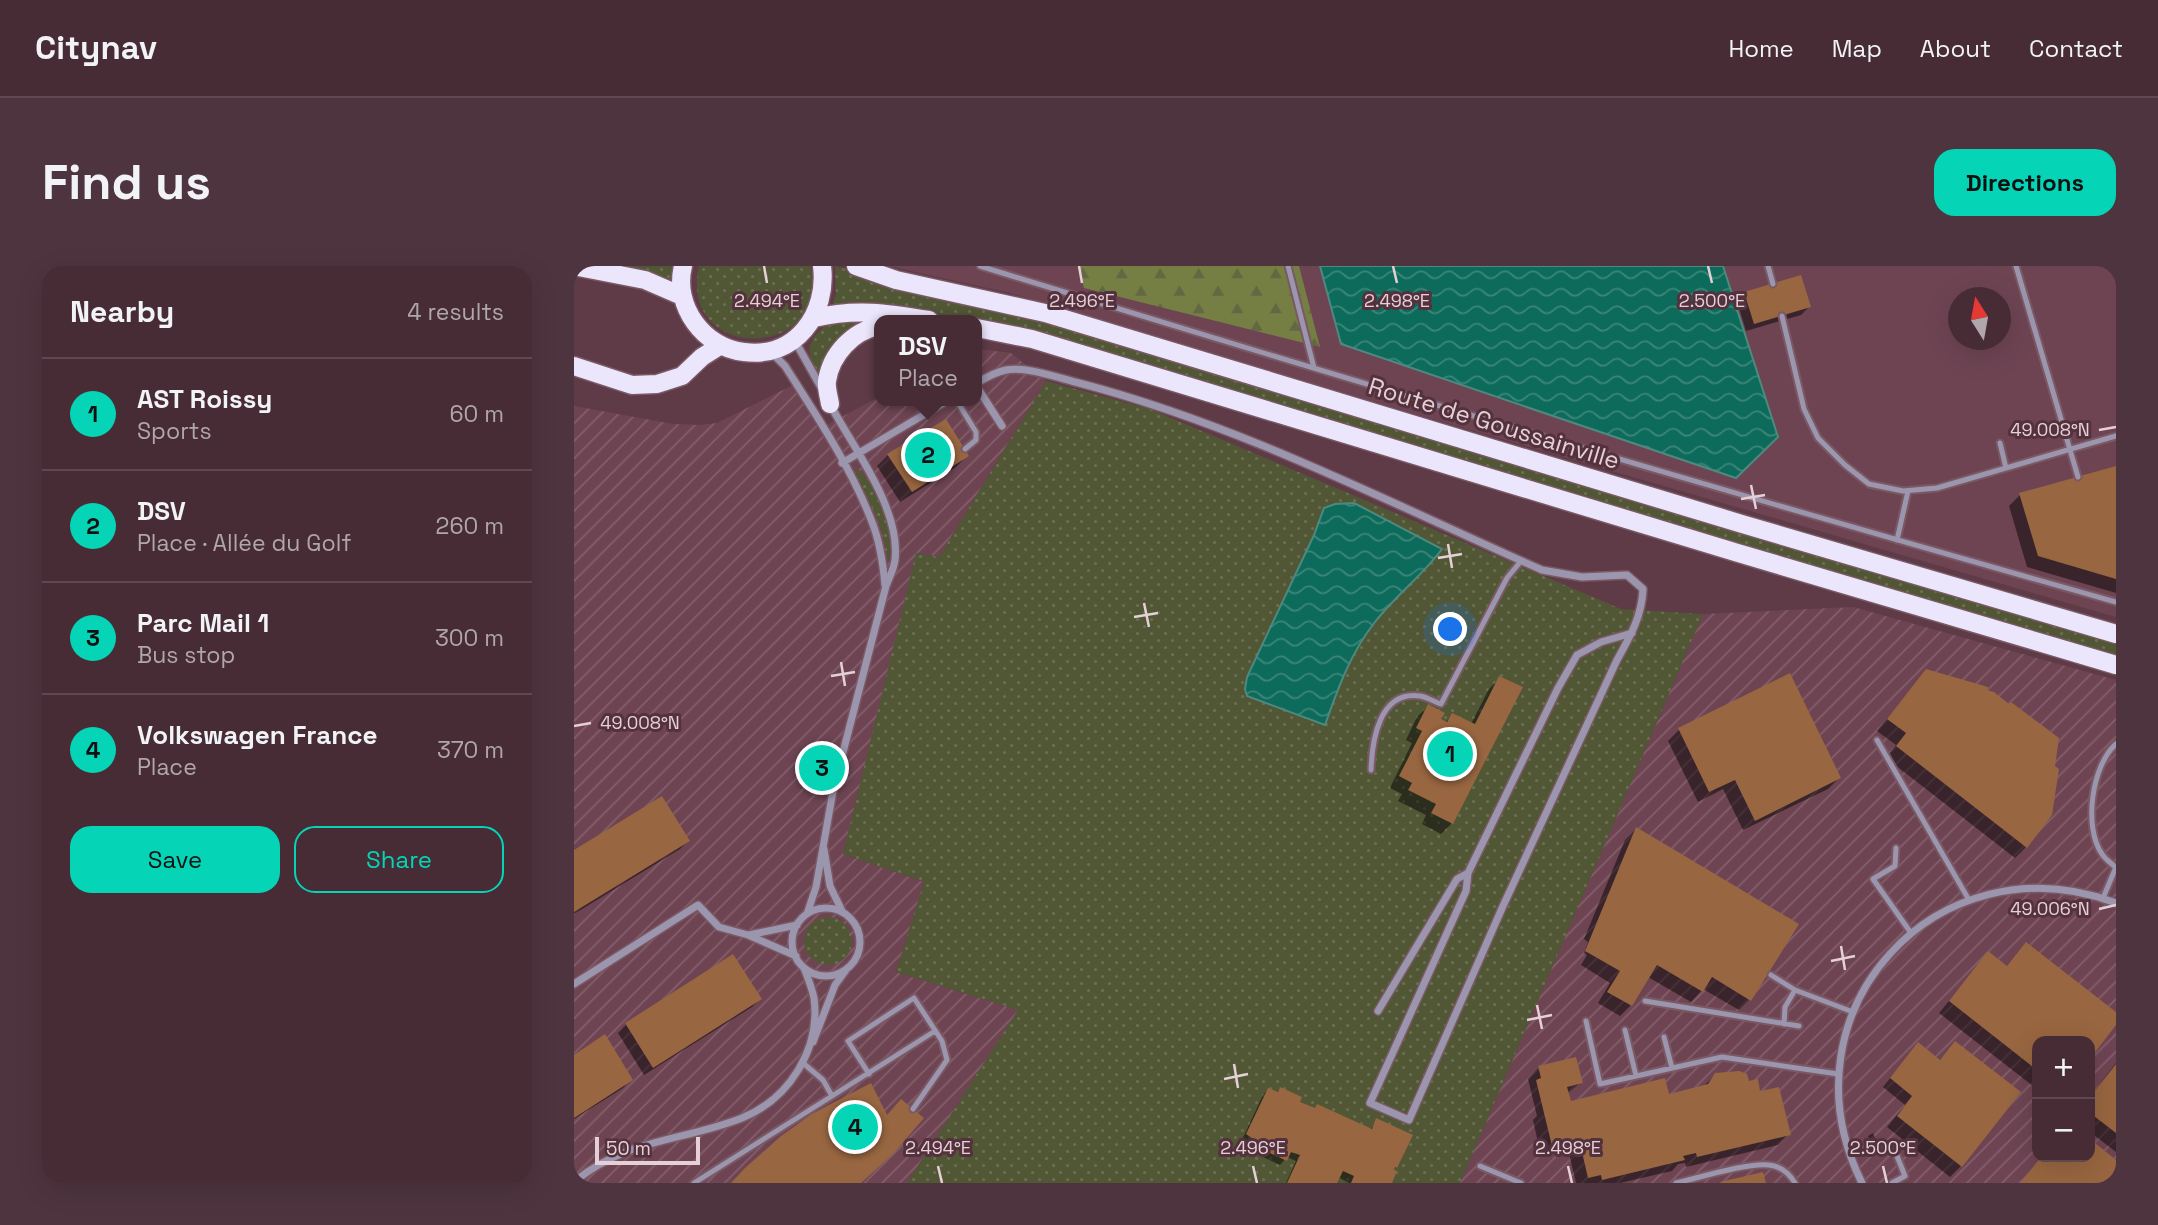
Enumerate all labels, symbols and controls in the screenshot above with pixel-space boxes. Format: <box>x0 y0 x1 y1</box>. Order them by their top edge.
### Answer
text: Citynav <box>35 27 157 69</box>
text: Home <box>1728 33 1794 64</box>
text: Map <box>1832 33 1882 64</box>
text: About <box>1920 33 1991 64</box>
text: Contact <box>2029 33 2123 64</box>
button: Directions <box>1934 149 2116 216</box>
text: Find us <box>42 151 211 213</box>
north arrow <box>1948 287 2011 350</box>
text: 2.494°E <box>734 289 800 312</box>
text: 2.496°E <box>1049 289 1115 312</box>
text: 2.498°E <box>1364 289 1430 312</box>
text: 2.500°E <box>1679 289 1745 312</box>
text: Nearby <box>70 292 174 331</box>
text: 4 results <box>407 297 504 327</box>
popup <box>874 315 982 406</box>
text: DSV <box>898 329 947 363</box>
text: Place <box>898 363 958 393</box>
street label: Route de Goussainville <box>1365 370 1623 476</box>
text: AST Roissy <box>137 382 272 416</box>
text: 1 <box>88 399 98 429</box>
text: 60 m <box>449 399 504 429</box>
text: Sports <box>137 416 212 446</box>
text: 49.008°N <box>2010 418 2090 441</box>
pin: 2 <box>905 429 951 481</box>
text: DSV <box>137 494 186 528</box>
text: 2 <box>86 511 100 541</box>
text: 260 m <box>436 511 504 541</box>
text: Place · Allée du Golf <box>137 528 351 558</box>
text: Parc Mail 1 <box>137 606 269 640</box>
your location <box>1433 612 1467 646</box>
text: 3 <box>86 623 100 653</box>
text: 300 m <box>435 623 504 653</box>
text: Bus stop <box>137 640 235 670</box>
text: 49.008°N <box>600 711 680 734</box>
text: Volkswagen France <box>137 718 378 752</box>
pin: 1 <box>1427 728 1473 780</box>
text: 4 <box>86 735 100 765</box>
text: 370 m <box>437 735 504 765</box>
pin: 3 <box>799 742 845 794</box>
text: Place <box>137 752 197 782</box>
button: Save <box>70 826 280 893</box>
button: Share <box>294 826 504 893</box>
text: 49.006°N <box>2010 897 2090 920</box>
map controls <box>2032 1036 2095 1162</box>
button: + <box>2032 1036 2095 1099</box>
button: − <box>2032 1099 2095 1162</box>
pin: 4 <box>832 1101 878 1153</box>
scale bar <box>595 1134 700 1166</box>
text: 50 m <box>606 1136 651 1161</box>
text: 2.494°E <box>905 1136 971 1159</box>
text: 2.496°E <box>1220 1136 1286 1159</box>
text: 2.498°E <box>1535 1136 1601 1159</box>
text: 2.500°E <box>1850 1136 1916 1159</box>

